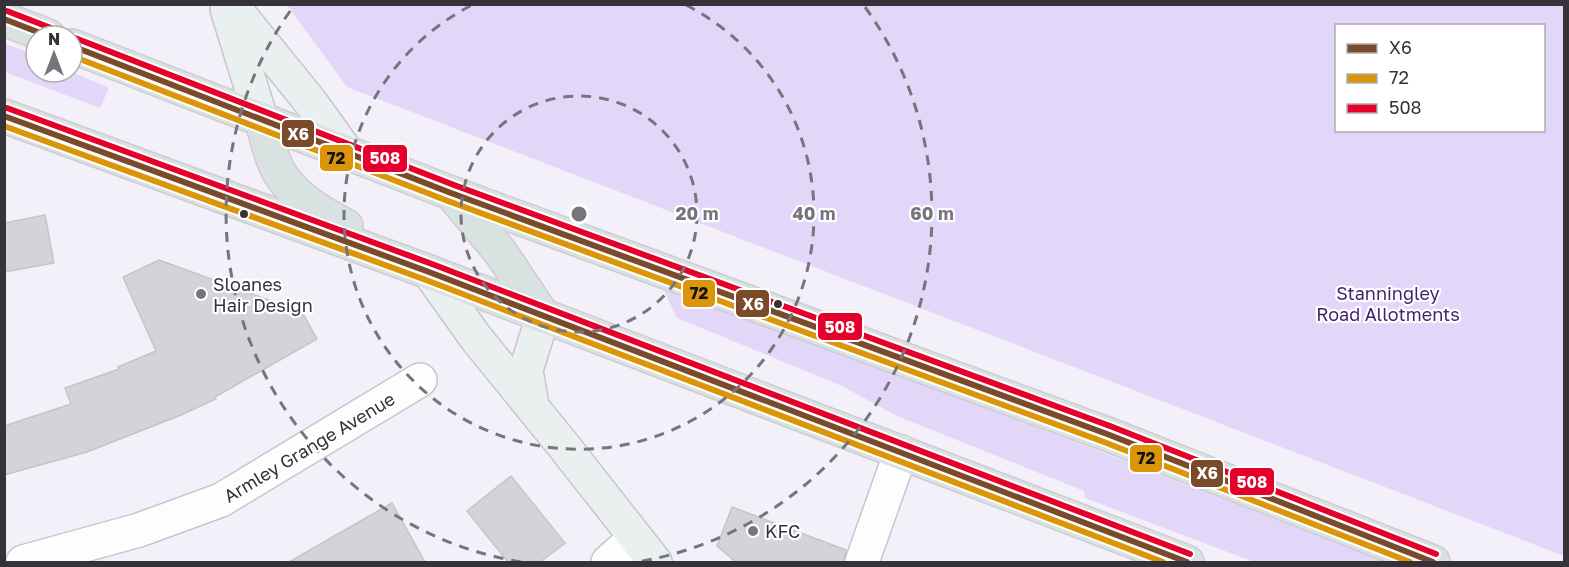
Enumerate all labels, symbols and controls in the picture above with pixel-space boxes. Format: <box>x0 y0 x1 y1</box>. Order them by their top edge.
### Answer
north arrow <box>24 24 84 84</box>
legend <box>1335 24 1545 132</box>
text: N <box>48 29 60 49</box>
text: X6 <box>1389 36 1412 58</box>
text: 72 <box>1389 66 1409 88</box>
text: 508 <box>1389 96 1422 118</box>
line badge: X6 <box>281 119 315 148</box>
text: X6 <box>287 124 309 144</box>
line badge: 72 <box>319 144 354 172</box>
line badge: 508 <box>362 144 408 173</box>
text: 72 <box>327 148 345 168</box>
text: 508 <box>370 148 400 168</box>
text: 20 m <box>676 202 718 224</box>
text: 40 m <box>792 202 836 224</box>
text: 60 m <box>910 202 954 224</box>
centre of rings <box>569 204 589 224</box>
unlabelled marker <box>238 208 250 220</box>
place label: Sloanes Hair Design <box>213 273 313 316</box>
line badge: 72 <box>682 279 716 308</box>
park label: Stanningley Road Allotments <box>1316 282 1460 325</box>
text: 72 <box>690 283 708 303</box>
marker: Sloanes Hair Design <box>194 287 208 301</box>
line badge: X6 <box>735 289 770 318</box>
text: X6 <box>742 294 764 314</box>
unlabelled marker <box>772 298 784 310</box>
line badge: 508 <box>817 312 863 341</box>
text: 508 <box>825 317 855 337</box>
street label: Armley Grange Avenue <box>220 387 398 507</box>
line badge: 72 <box>1129 444 1163 473</box>
text: 72 <box>1137 448 1155 468</box>
line badge: X6 <box>1190 459 1224 488</box>
text: X6 <box>1196 463 1218 483</box>
line badge: 508 <box>1229 467 1275 496</box>
text: 508 <box>1237 472 1267 492</box>
place label: KFC <box>765 520 800 542</box>
marker: KFC <box>746 524 760 538</box>

